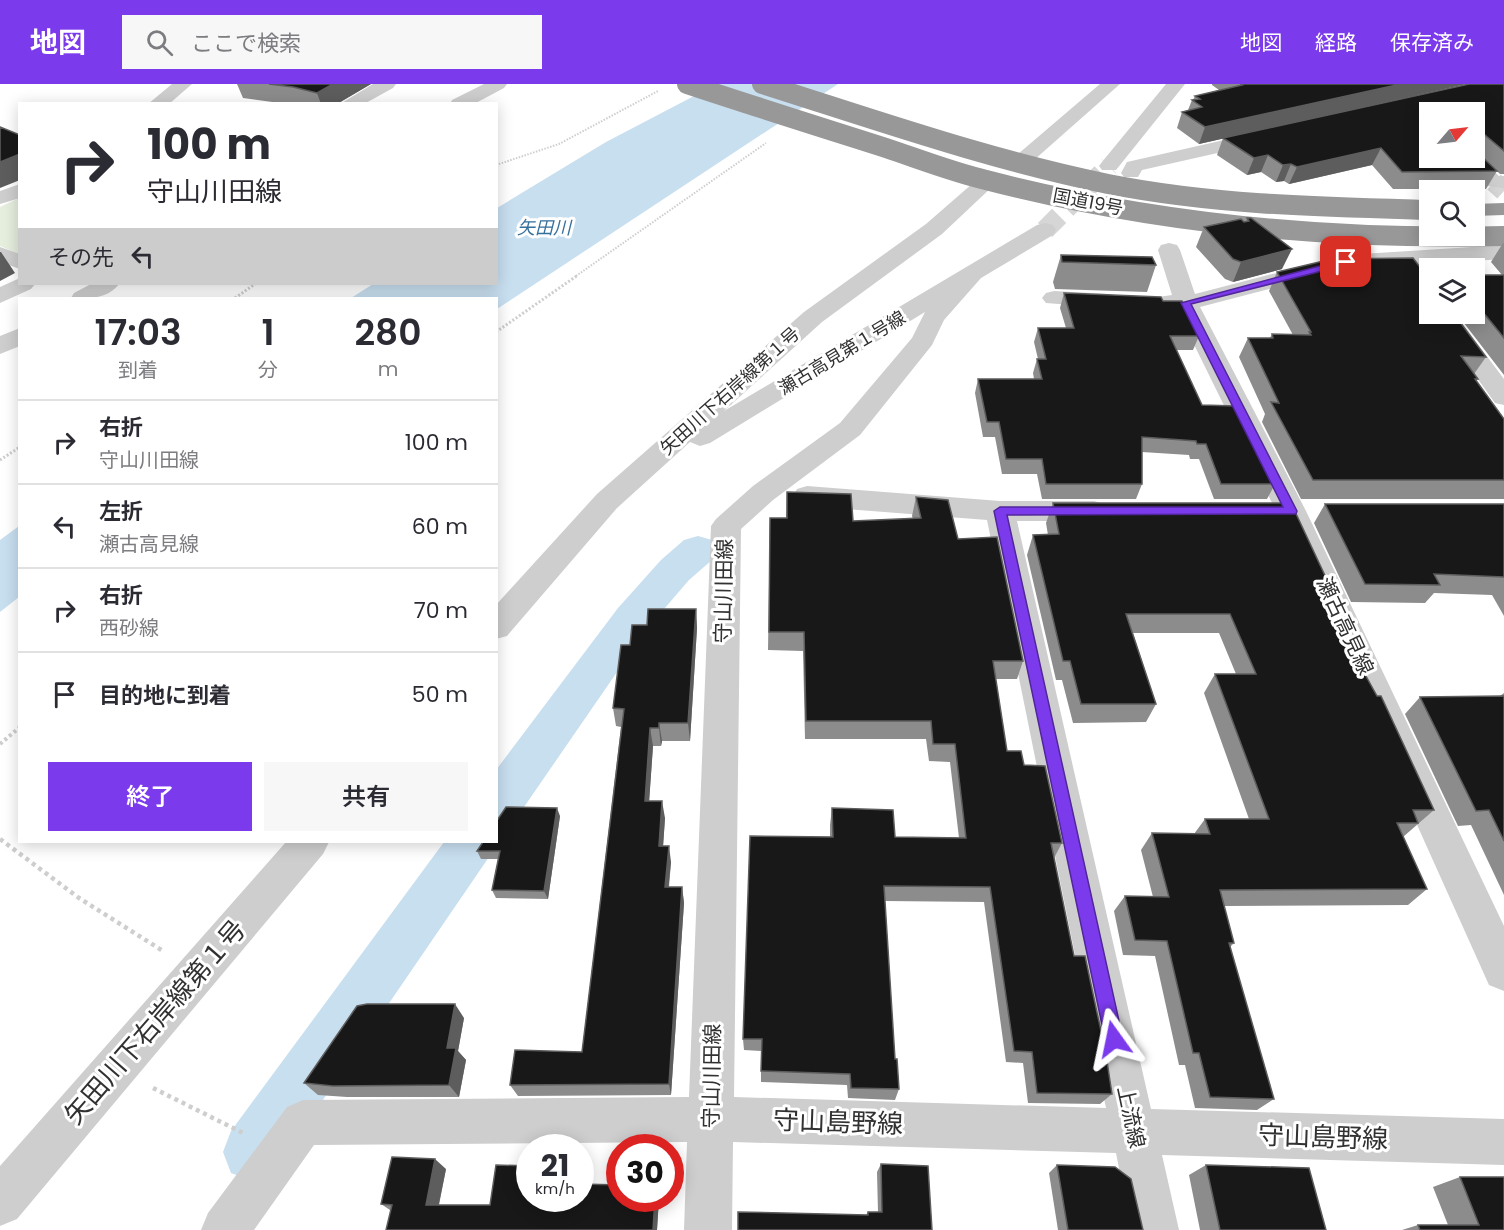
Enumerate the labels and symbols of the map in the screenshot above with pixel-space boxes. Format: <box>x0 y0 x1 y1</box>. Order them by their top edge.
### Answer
north arrow <box>1419 102 1485 168</box>
street label: 国道19号 <box>1051 182 1125 221</box>
water label: 矢田川 <box>517 215 573 240</box>
pin <box>1320 236 1371 287</box>
street label: 瀬古高見第１号線 <box>774 305 910 400</box>
street label: 矢田川下右岸線第１号 <box>654 321 805 460</box>
street label: 守山川田線 <box>708 538 739 644</box>
street label: 瀬古高見線 <box>1310 572 1381 679</box>
street label: 矢田川下右岸線第１号 <box>56 912 254 1132</box>
position arrow <box>1082 1007 1146 1071</box>
street label: 守山川田線 <box>696 1023 727 1129</box>
street label: 上流線 <box>1111 1083 1152 1151</box>
street label: 守山島野線 <box>772 1102 904 1142</box>
street label: 守山島野線 <box>1257 1117 1389 1157</box>
speed limit sign: 30 <box>606 1134 684 1212</box>

